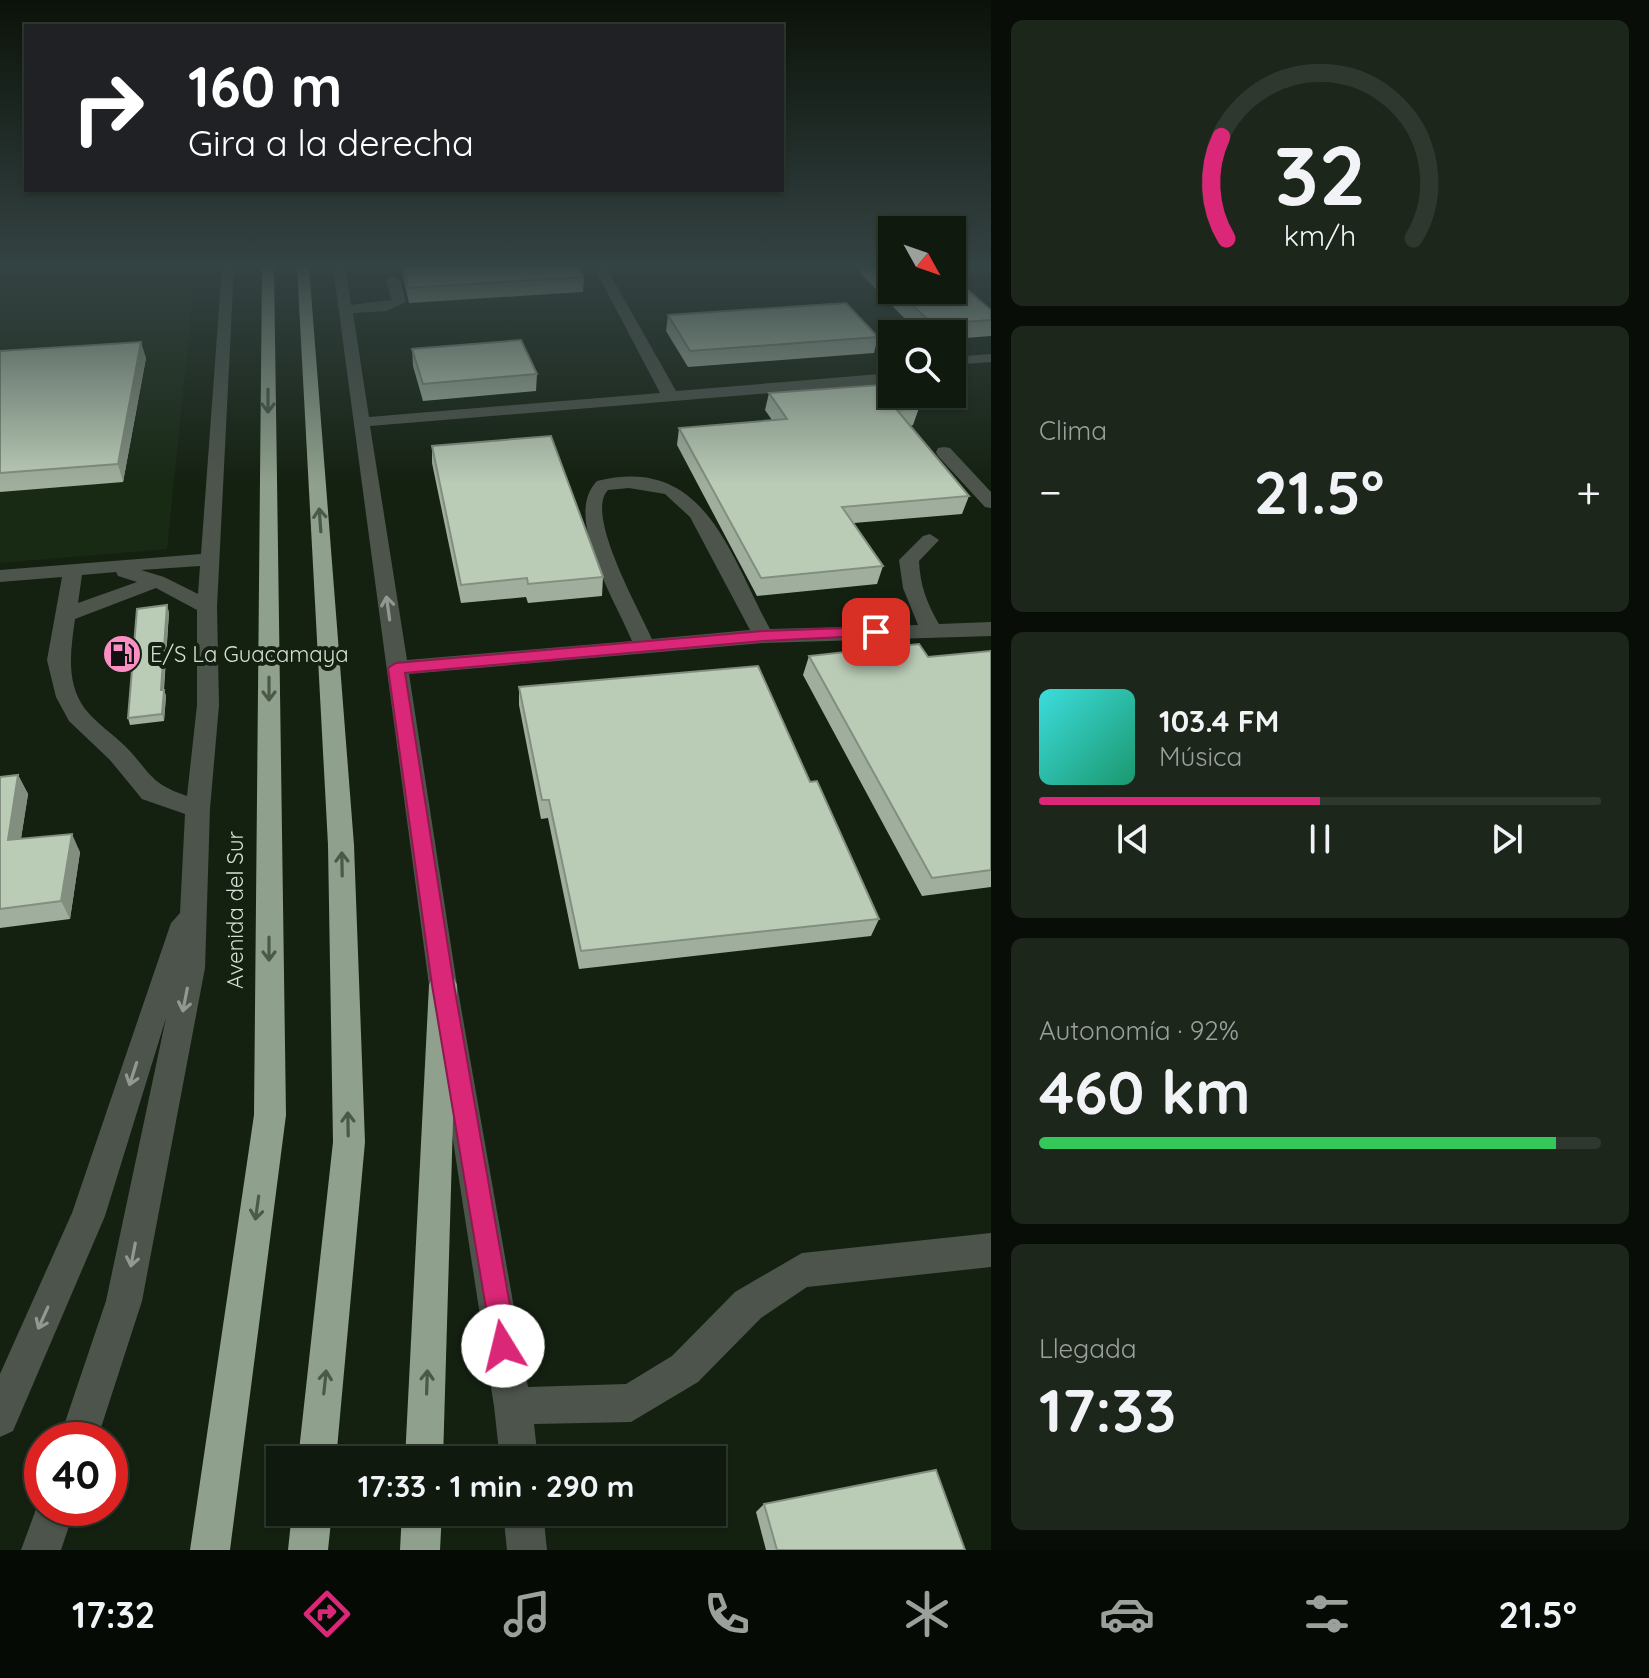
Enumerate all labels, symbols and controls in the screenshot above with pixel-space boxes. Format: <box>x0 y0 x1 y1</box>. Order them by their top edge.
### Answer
text: 160 m <box>188 51 342 121</box>
icon: right <box>56 56 160 160</box>
text: Gira a la derecha <box>188 120 474 165</box>
text: 32 <box>1274 122 1366 226</box>
north arrow <box>878 216 966 304</box>
map controls <box>878 216 966 408</box>
text: km/h <box>1284 217 1356 253</box>
button: search <box>878 320 966 408</box>
one-way arrow <box>260 387 276 414</box>
text: Clima <box>1039 414 1107 447</box>
text: 21.5° <box>1254 454 1384 529</box>
text: − <box>1039 464 1062 519</box>
text: + <box>1576 464 1601 519</box>
one-way arrow <box>312 507 327 534</box>
one-way arrow <box>380 596 395 621</box>
pin <box>842 598 910 666</box>
icon: arrive <box>854 610 898 654</box>
fuel station icon: E/S La Guacamaya <box>101 633 143 675</box>
place label: E/S La Guacamaya <box>150 640 349 668</box>
one-way arrow <box>261 675 277 702</box>
text: 103.4 FM <box>1159 702 1279 740</box>
text: Música <box>1159 740 1242 773</box>
icon: previous <box>1111 817 1155 861</box>
icon: pause <box>1298 817 1342 861</box>
icon: next <box>1485 817 1529 861</box>
street label: Avenida del Sur <box>221 831 249 989</box>
one-way arrow <box>334 851 349 878</box>
one-way arrow <box>261 935 277 962</box>
one-way arrow <box>176 986 191 1012</box>
text: Autonomía · 92% <box>1039 1014 1239 1047</box>
text: 460 km <box>1039 1054 1251 1129</box>
one-way arrow <box>125 1060 140 1086</box>
one-way arrow <box>340 1111 356 1138</box>
one-way arrow <box>249 1195 264 1220</box>
one-way arrow <box>125 1241 140 1267</box>
position arrow <box>461 1304 545 1388</box>
one-way arrow <box>35 1305 50 1329</box>
text: Llegada <box>1039 1332 1136 1365</box>
one-way arrow <box>317 1369 332 1396</box>
one-way arrow <box>420 1369 435 1396</box>
text: 17:33 <box>1039 1372 1176 1447</box>
speed limit sign: 40 <box>24 1422 128 1526</box>
text: 17:33 · 1 min · 290 m <box>358 1467 634 1505</box>
icon: directions <box>299 1586 355 1642</box>
icon: music <box>499 1586 555 1642</box>
icon: phone <box>699 1586 755 1642</box>
icon: climate <box>899 1586 955 1642</box>
icon: car <box>1099 1586 1155 1642</box>
icon: filters <box>1299 1586 1355 1642</box>
text: 17:32 <box>72 1592 155 1637</box>
text: 21.5° <box>1499 1592 1577 1637</box>

